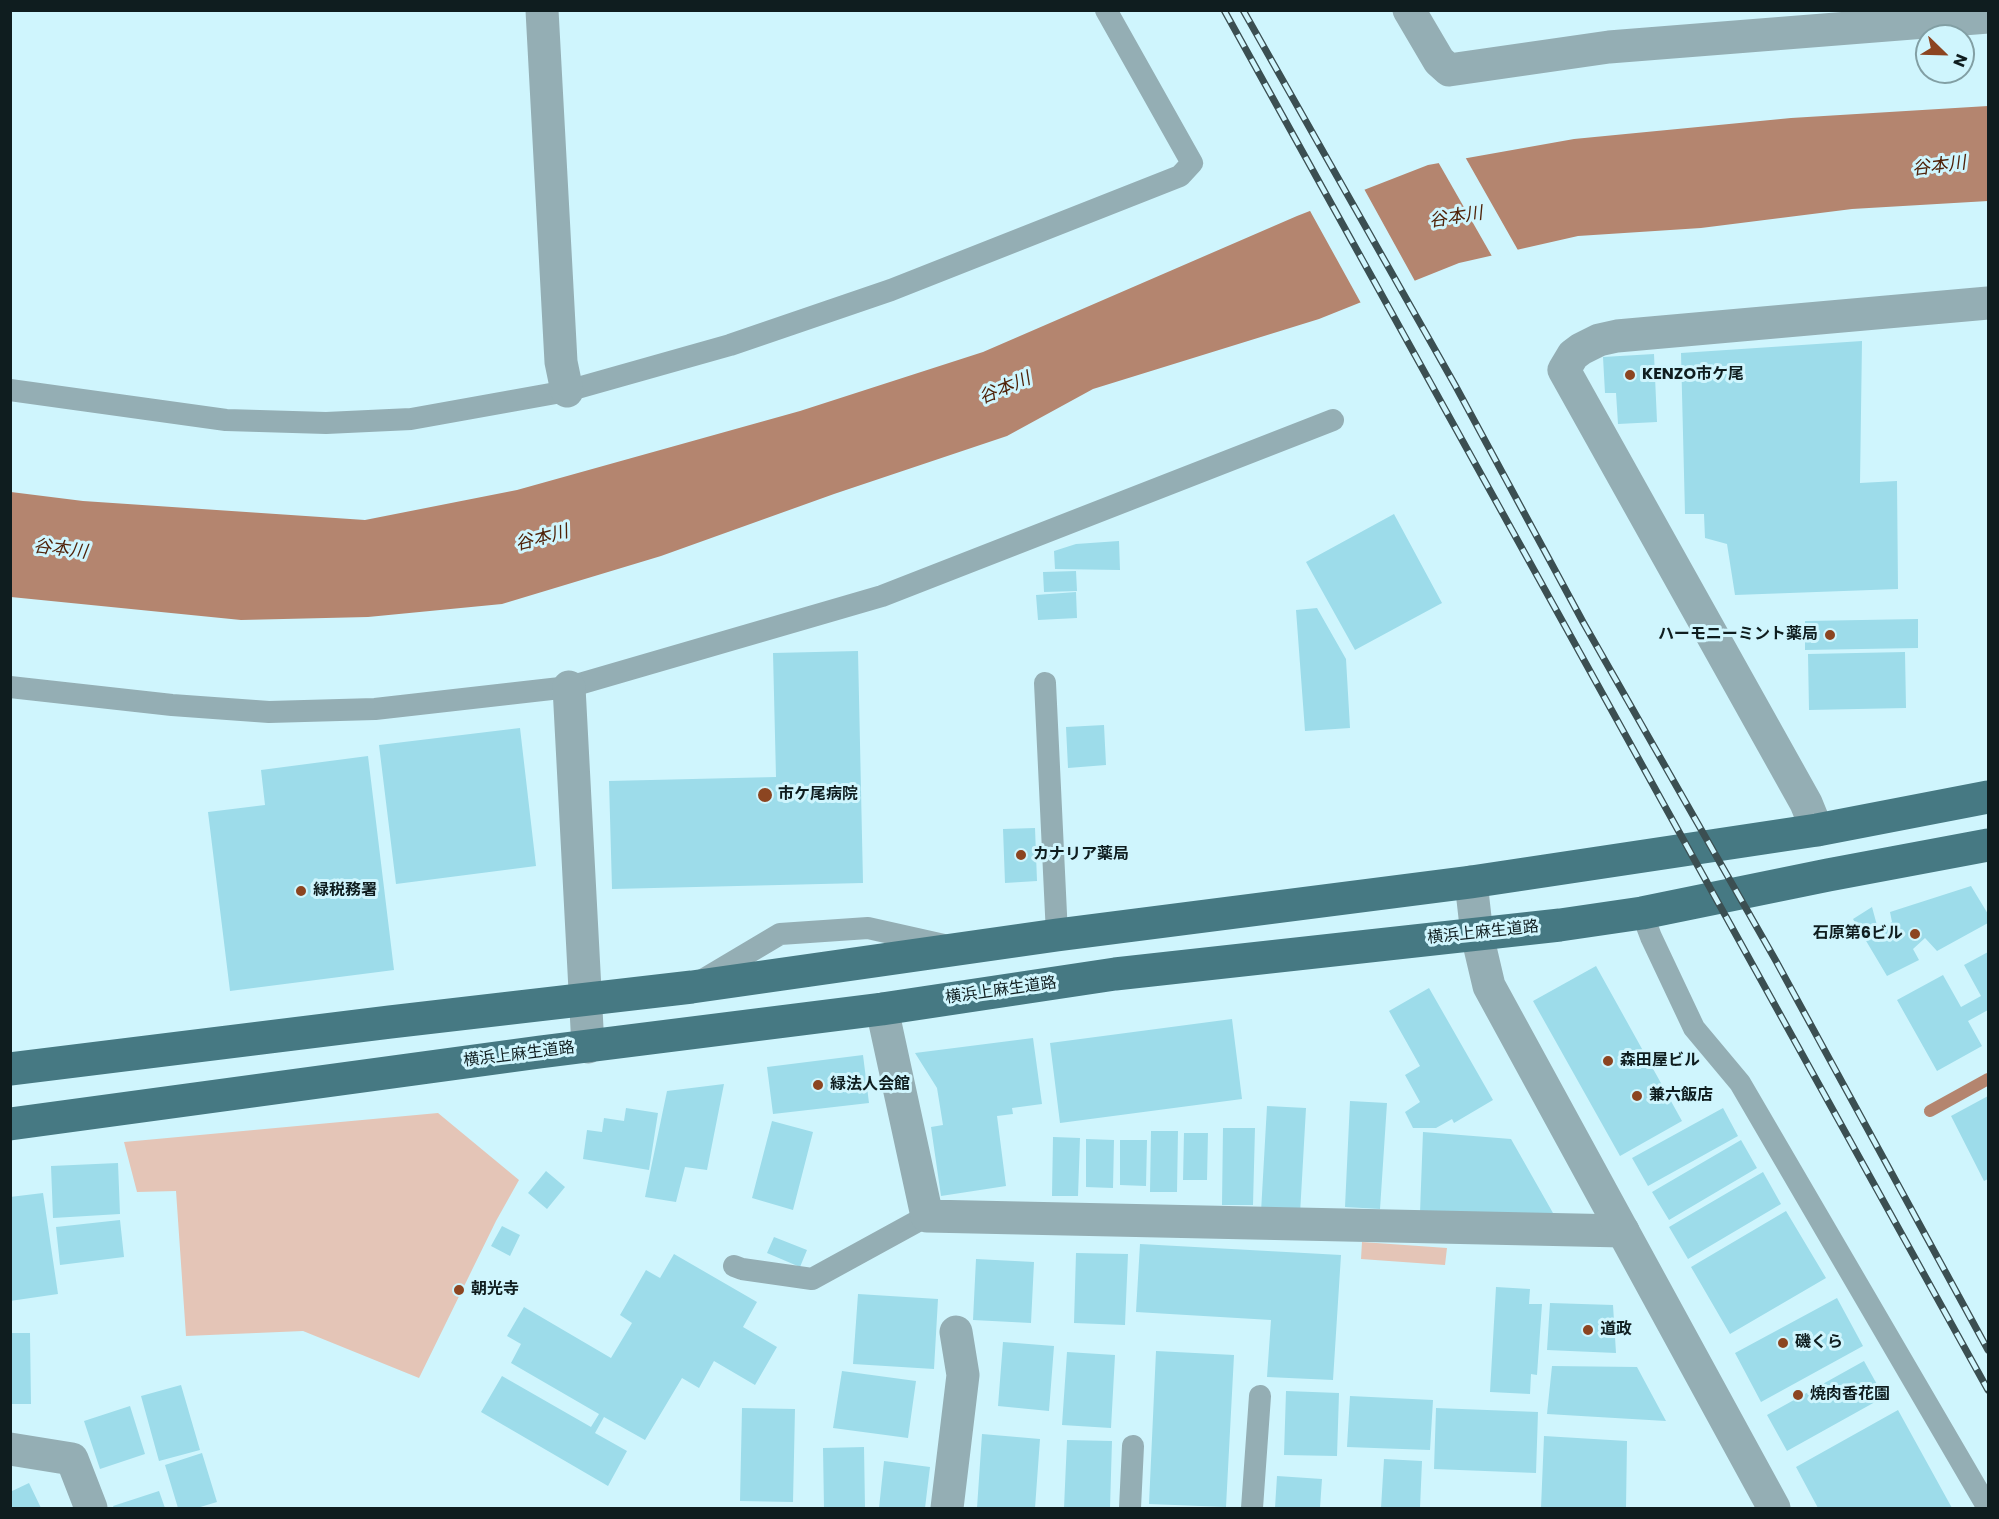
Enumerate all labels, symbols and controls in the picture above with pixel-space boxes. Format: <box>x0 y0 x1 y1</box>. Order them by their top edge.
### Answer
north arrow <box>1915 24 1975 84</box>
text: N <box>1947 50 1973 70</box>
water label: 谷本川 <box>1911 153 1967 181</box>
water label: 谷本川 <box>1428 203 1484 233</box>
place label: KENZO市ケ尾 <box>1642 365 1744 385</box>
marker: KENZO市ケ尾 <box>1623 368 1637 382</box>
water label: 谷本川 <box>976 369 1034 409</box>
water label: 谷本川 <box>513 522 571 556</box>
water label: 谷本川 <box>32 536 88 564</box>
place label: ハーモニーミント薬局 <box>1658 625 1818 645</box>
marker: ハーモニーミント薬局 <box>1823 628 1837 642</box>
place label: 市ケ尾病院 <box>778 785 858 805</box>
marker: 市ケ尾病院 <box>756 786 774 804</box>
place label: カナリア薬局 <box>1033 845 1129 865</box>
marker: カナリア薬局 <box>1014 848 1028 862</box>
place label: 緑税務署 <box>313 881 377 901</box>
marker: 緑税務署 <box>294 884 308 898</box>
street label: 横浜上麻生道路 <box>1426 918 1540 948</box>
place label: 石原第6ビル <box>1813 924 1903 944</box>
marker: 石原第6ビル <box>1908 927 1922 941</box>
street label: 横浜上麻生道路 <box>944 974 1058 1008</box>
street label: 横浜上麻生道路 <box>462 1039 576 1071</box>
place label: 森田屋ビル <box>1620 1051 1700 1071</box>
marker: 森田屋ビル <box>1601 1054 1615 1068</box>
place label: 緑法人会館 <box>830 1075 910 1095</box>
marker: 緑法人会館 <box>811 1078 825 1092</box>
place label: 兼六飯店 <box>1649 1086 1713 1106</box>
marker: 兼六飯店 <box>1630 1089 1644 1103</box>
place label: 朝光寺 <box>471 1280 519 1300</box>
marker: 朝光寺 <box>452 1283 466 1297</box>
place label: 道政 <box>1600 1320 1632 1340</box>
marker: 道政 <box>1581 1323 1595 1337</box>
place label: 磯くら <box>1795 1333 1843 1353</box>
marker: 磯くら <box>1776 1336 1790 1350</box>
place label: 焼肉香花園 <box>1810 1385 1890 1405</box>
marker: 焼肉香花園 <box>1791 1388 1805 1402</box>

